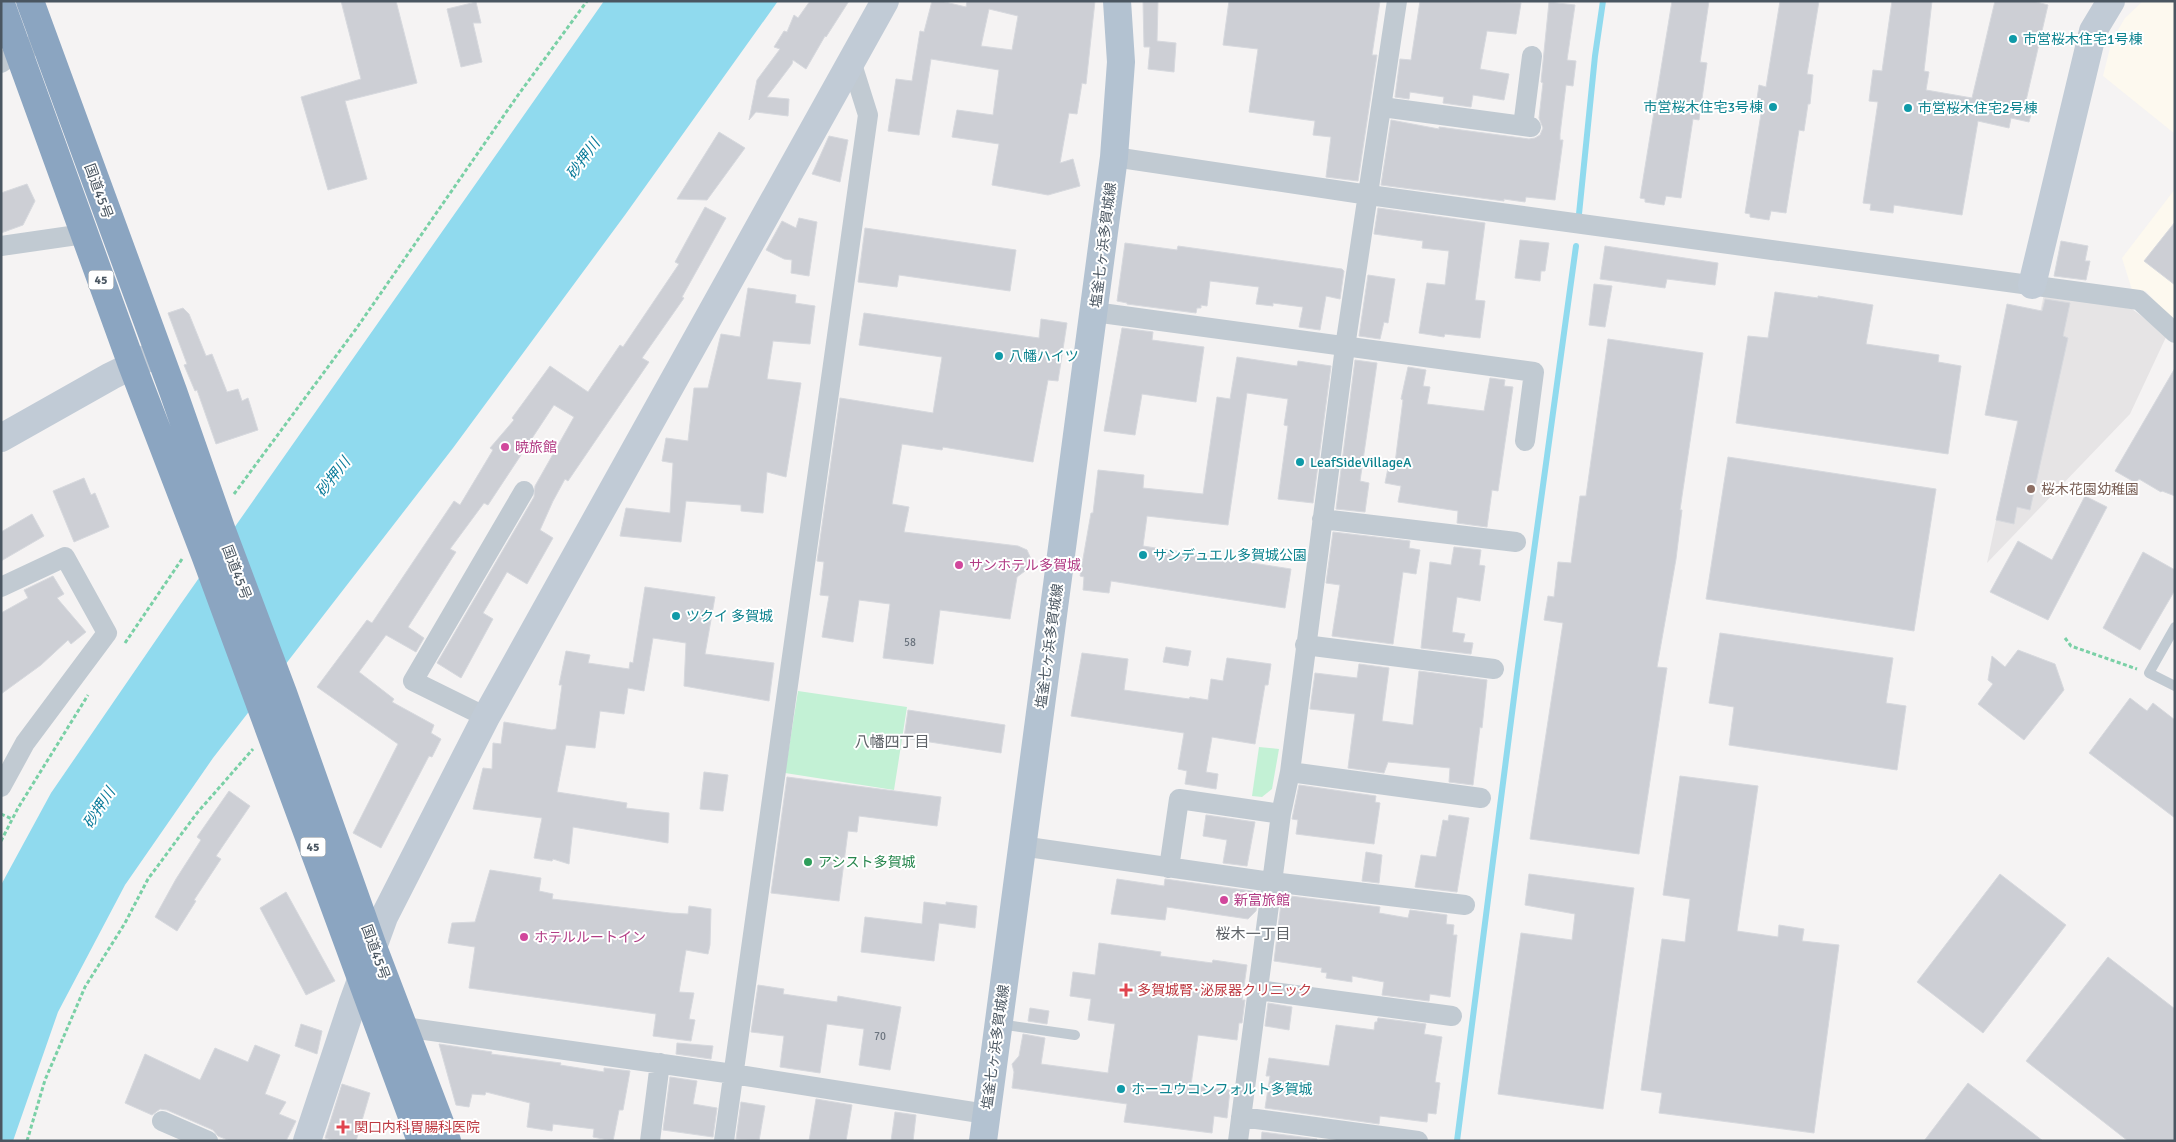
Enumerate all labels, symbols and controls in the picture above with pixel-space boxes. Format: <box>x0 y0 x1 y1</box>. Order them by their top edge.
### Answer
place label: 市営桜木住宅1号棟 <box>2023 31 2143 48</box>
marker: 市営桜木住宅1号棟 <box>2007 33 2019 45</box>
place label: 市営桜木住宅3号棟 <box>1643 99 1763 116</box>
place label: 市営桜木住宅2号棟 <box>1918 100 2038 117</box>
marker: 市営桜木住宅3号棟 <box>1767 101 1779 113</box>
marker: 市営桜木住宅2号棟 <box>1902 102 1914 114</box>
water label: 砂押川 <box>562 134 605 182</box>
street label: 国道45号 <box>81 161 116 221</box>
street label: 塩釜七ヶ浜多賀城線 <box>1087 181 1120 309</box>
road number: 45 <box>88 270 114 290</box>
place label: 八幡ハイツ <box>1009 348 1079 365</box>
marker: 八幡ハイツ <box>993 350 1005 362</box>
place label: 暁旅館 <box>515 439 557 456</box>
marker: 暁旅館 <box>499 441 511 453</box>
water label: 砂押川 <box>312 452 355 500</box>
place label: LeafSideVillageA <box>1310 454 1412 471</box>
marker: LeafSideVillageA <box>1294 456 1306 468</box>
place label: 桜木花園幼稚園 <box>2041 481 2139 498</box>
marker: 桜木花園幼稚園 <box>2025 483 2037 495</box>
street label: 国道45号 <box>218 542 255 602</box>
place label: サンデュエル多賀城公園 <box>1153 547 1307 564</box>
marker: サンデュエル多賀城公園 <box>1137 549 1149 561</box>
place label: サンホテル多賀城 <box>969 557 1081 574</box>
marker: サンホテル多賀城 <box>953 559 965 571</box>
street label: 塩釜七ヶ浜多賀城線 <box>1032 582 1067 710</box>
place label: ツクイ 多賀城 <box>686 608 773 625</box>
marker: ツクイ 多賀城 <box>670 610 682 622</box>
house number: 58 <box>904 636 916 649</box>
district label: 八幡四丁目 <box>854 733 930 751</box>
water label: 砂押川 <box>79 783 120 832</box>
road number: 45 <box>300 838 326 856</box>
place label: アシスト多賀城 <box>818 854 915 871</box>
marker: アシスト多賀城 <box>802 856 814 868</box>
place label: 新富旅館 <box>1234 892 1290 909</box>
marker: 新富旅館 <box>1218 894 1230 906</box>
street label: 国道45号 <box>358 922 393 982</box>
district label: 桜木一丁目 <box>1215 925 1291 943</box>
place label: ホテルルートイン <box>534 929 646 946</box>
marker: ホテルルートイン <box>518 931 530 943</box>
place label: 多賀城腎･泌尿器クリニック <box>1137 982 1312 999</box>
street label: 塩釜七ヶ浜多賀城線 <box>978 983 1013 1111</box>
marker: 多賀城腎･泌尿器クリニック <box>1119 983 1133 997</box>
house number: 70 <box>874 1030 886 1043</box>
place label: ホーユウコンフォルト多賀城 <box>1131 1081 1313 1098</box>
marker: ホーユウコンフォルト多賀城 <box>1115 1083 1127 1095</box>
place label: 関口内科胃腸科医院 <box>354 1119 480 1136</box>
marker: 関口内科胃腸科医院 <box>336 1120 350 1134</box>

